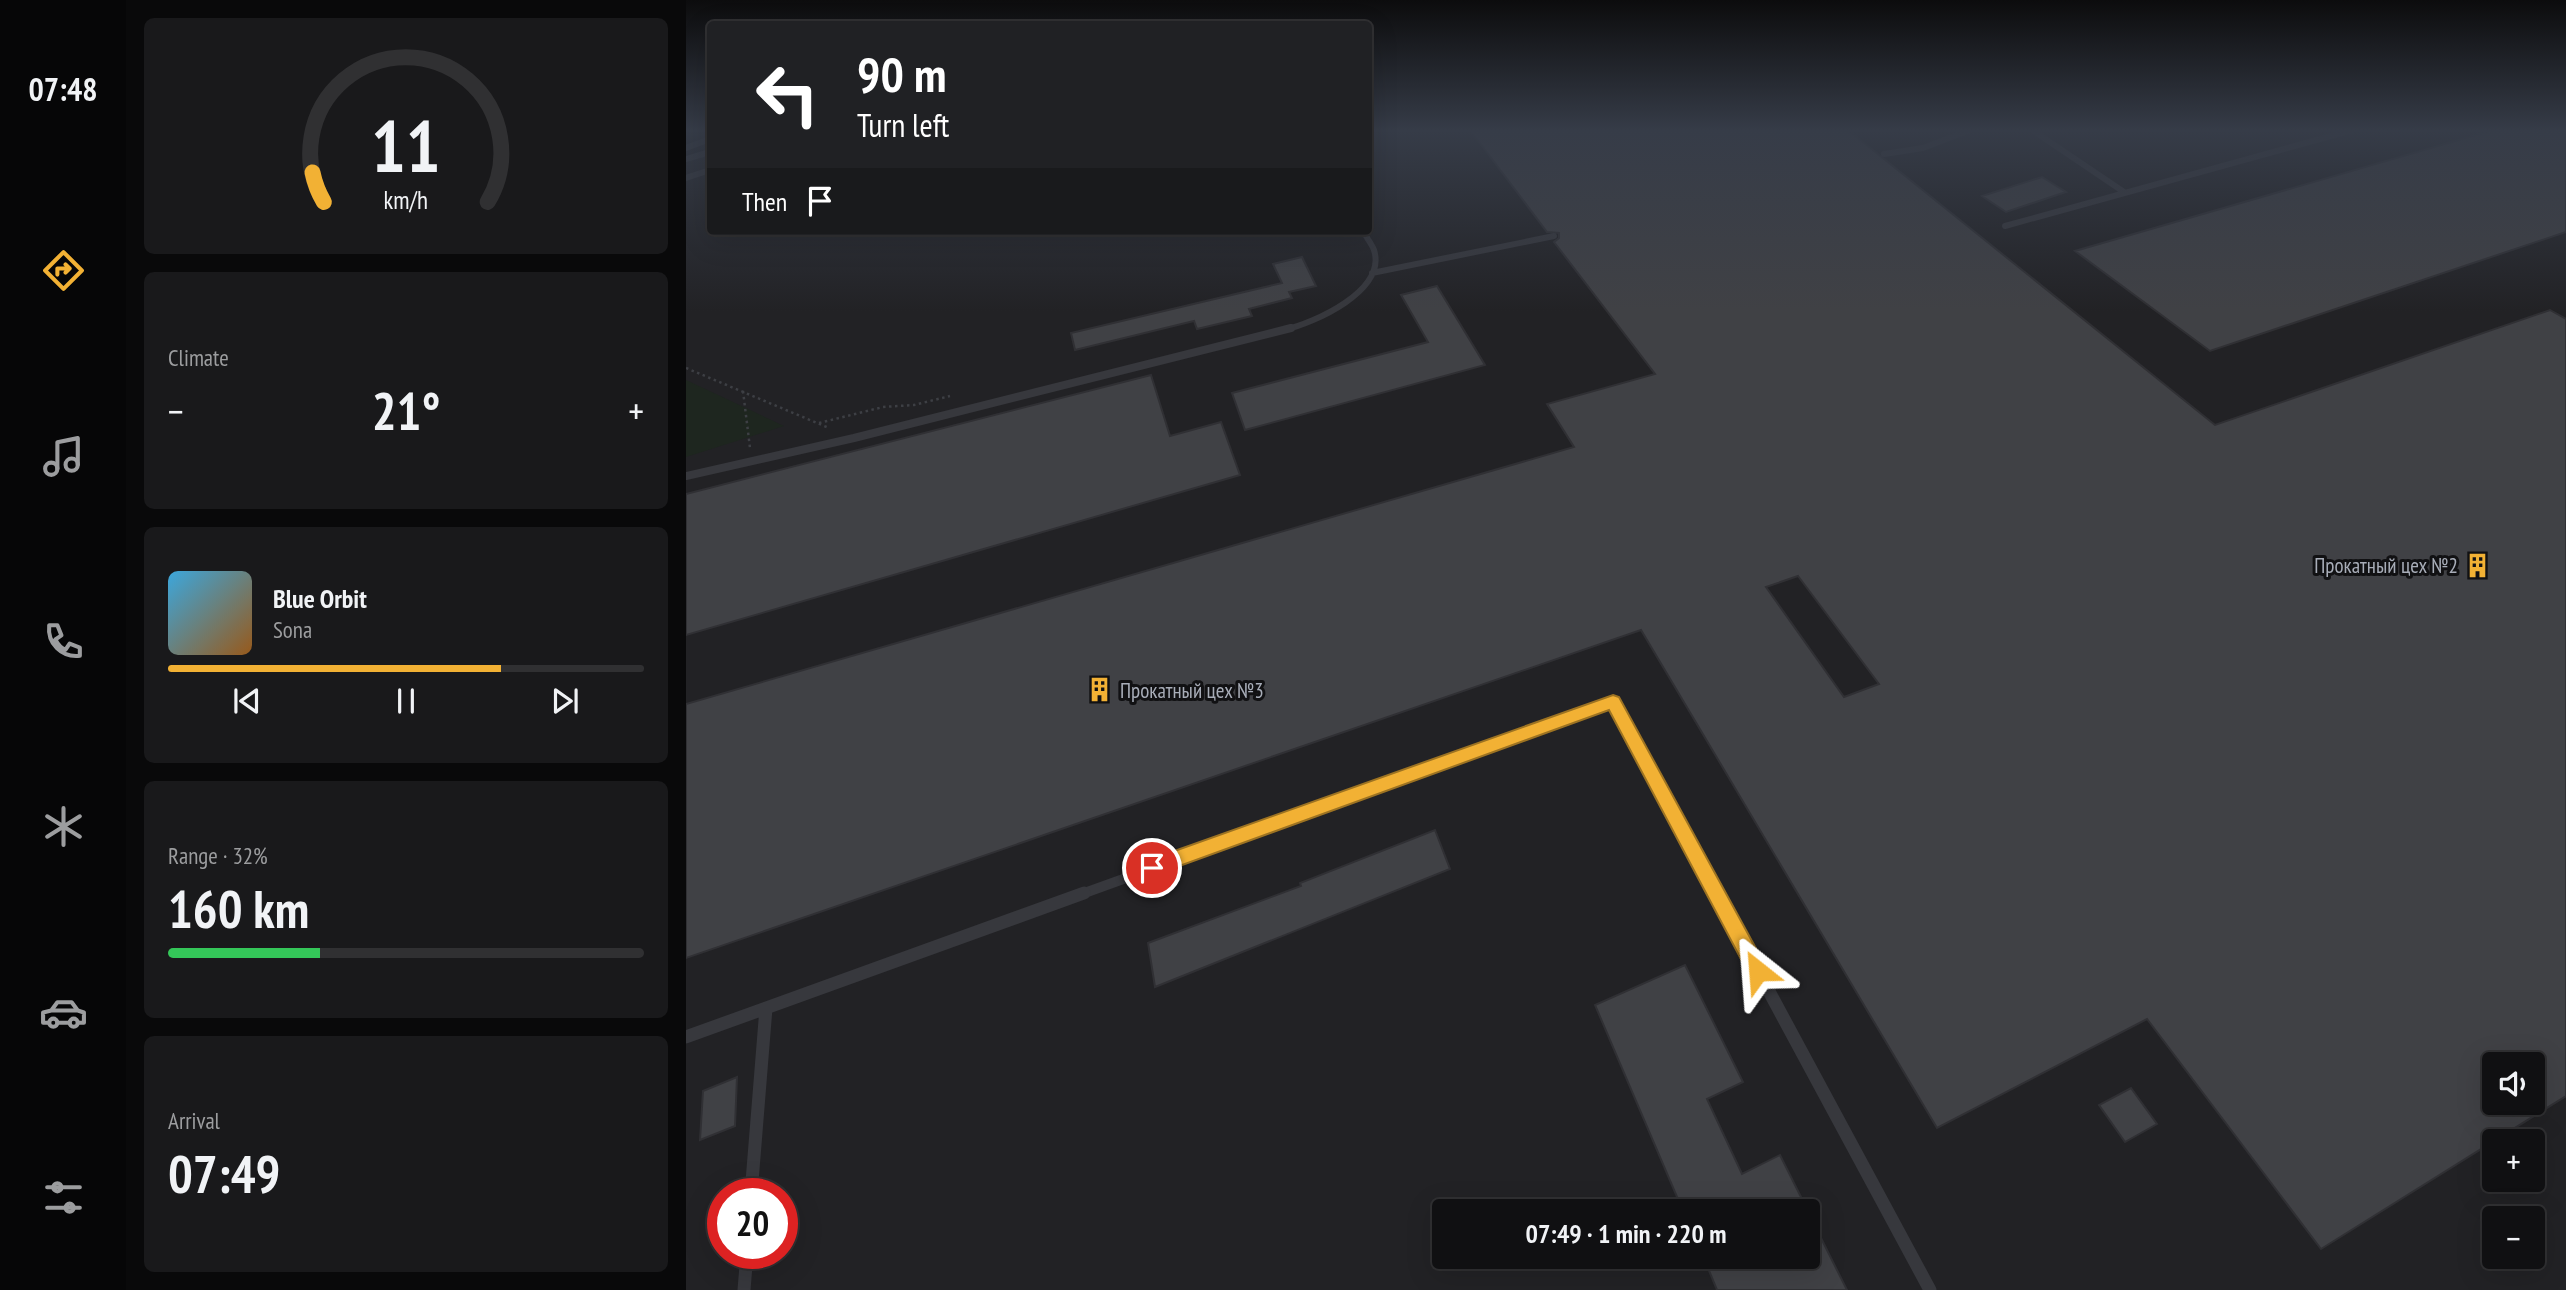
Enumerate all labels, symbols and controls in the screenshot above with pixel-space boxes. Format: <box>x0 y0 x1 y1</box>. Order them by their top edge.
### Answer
text: 90 m <box>857 42 946 106</box>
icon: left <box>742 49 833 140</box>
text: 07:48 <box>28 68 98 110</box>
text: 11 <box>371 99 441 193</box>
text: Turn left <box>857 104 949 146</box>
icon: arrive <box>801 182 839 220</box>
text: km/h <box>384 184 428 216</box>
text: Then <box>742 185 787 218</box>
icon: directions <box>39 246 88 295</box>
text: Climate <box>168 343 229 372</box>
text: 21° <box>372 377 440 444</box>
text: − <box>168 386 184 435</box>
text: + <box>628 386 644 435</box>
icon: music <box>39 432 88 481</box>
building icon: Прокатный цех №2 <box>2464 551 2492 579</box>
place label: Прокатный цех №2 <box>2314 552 2458 579</box>
text: Blue Orbit <box>273 582 367 615</box>
text: Sona <box>273 615 312 644</box>
icon: phone <box>39 617 88 666</box>
building icon: Прокатный цех №3 <box>1086 676 1114 704</box>
place label: Прокатный цех №3 <box>1120 677 1264 704</box>
icon: previous <box>228 682 266 720</box>
icon: pause <box>387 682 425 720</box>
icon: next <box>546 682 584 720</box>
icon: climate <box>39 802 88 851</box>
pin <box>1122 838 1182 898</box>
text: Range · 32% <box>168 841 268 870</box>
icon: arrive <box>1133 849 1171 887</box>
text: 160 km <box>168 875 309 942</box>
position arrow <box>1721 934 1795 1008</box>
icon: car <box>39 988 88 1037</box>
map controls <box>2482 1052 2545 1269</box>
button: sound <box>2482 1052 2545 1115</box>
text: Arrival <box>168 1106 220 1135</box>
button: + <box>2482 1129 2545 1192</box>
text: 07:49 <box>168 1140 280 1207</box>
icon: filters <box>39 1173 88 1222</box>
speed limit sign: 20 <box>707 1178 798 1269</box>
button: − <box>2482 1206 2545 1269</box>
text: 07:49 · 1 min · 220 m <box>1526 1217 1726 1250</box>

